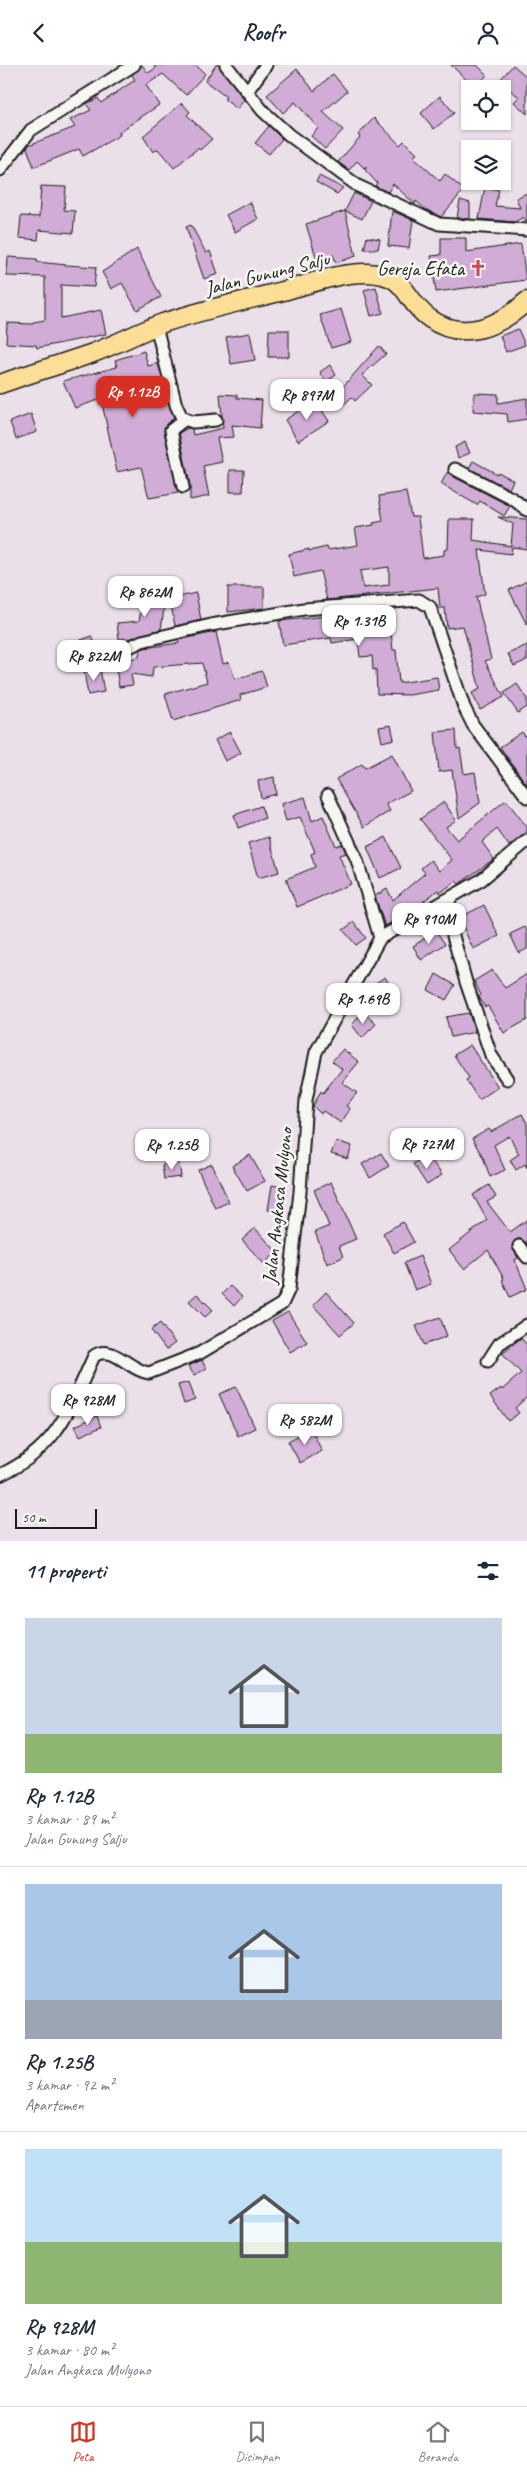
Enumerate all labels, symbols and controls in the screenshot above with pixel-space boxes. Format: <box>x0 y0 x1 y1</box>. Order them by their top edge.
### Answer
icon: back <box>25 19 53 47</box>
text: Roofr <box>242 19 285 47</box>
icon: person <box>474 19 502 47</box>
map controls <box>461 80 511 190</box>
button: locate <box>461 80 511 130</box>
button: layers <box>461 140 511 190</box>
street label: Jalan Gunung Salju <box>201 246 333 301</box>
place label: Gereja Efata <box>377 256 466 281</box>
church icon: Gereja Efata <box>468 258 488 278</box>
pin: Rp 1.12B <box>81 375 185 418</box>
pin: Rp 897M <box>261 379 353 421</box>
text: Rp 1.12B <box>107 382 159 402</box>
text: Rp 897M <box>281 385 333 405</box>
pin: Rp 862M <box>99 575 191 618</box>
text: Rp 862M <box>119 582 171 602</box>
pin: Rp 1.31B <box>307 605 411 647</box>
text: Rp 1.31B <box>333 611 385 631</box>
pin: Rp 822M <box>48 639 140 682</box>
text: Rp 822M <box>68 646 120 666</box>
pin: Rp 910M <box>383 903 475 945</box>
text: Rp 910M <box>403 909 455 929</box>
pin: Rp 1.69B <box>311 983 415 1025</box>
text: Rp 1.69B <box>337 989 389 1009</box>
street label: Jalan Angkasa Mulyono <box>257 1125 298 1286</box>
pin: Rp 727M <box>381 1127 473 1170</box>
pin: Rp 1.25B <box>120 1129 224 1171</box>
text: Rp 727M <box>401 1134 453 1154</box>
text: Rp 1.25B <box>146 1135 198 1155</box>
pin: Rp 928M <box>42 1383 134 1426</box>
text: Rp 928M <box>62 1390 114 1410</box>
pin: Rp 582M <box>259 1403 351 1446</box>
text: Rp 582M <box>279 1410 331 1430</box>
scale bar <box>15 1506 98 1529</box>
text: 50 m <box>22 1509 46 1526</box>
icon: filters <box>474 1557 502 1585</box>
text: 11 properti <box>25 1558 106 1584</box>
icon: home <box>219 1651 309 1741</box>
text: Rp 1.12B <box>25 1783 93 1809</box>
text: 3 kamar · 89 m² <box>25 1809 114 1829</box>
text: Jalan Gunung Salju <box>25 1829 127 1849</box>
icon: home <box>219 1916 309 2006</box>
text: Rp 1.25B <box>25 2049 93 2075</box>
text: 3 kamar · 92 m² <box>25 2075 114 2095</box>
text: Apartemen <box>25 2095 84 2115</box>
icon: home <box>219 2181 309 2271</box>
text: Rp 928M <box>25 2314 93 2340</box>
text: 3 kamar · 80 m² <box>25 2340 114 2360</box>
text: Jalan Angkasa Mulyono <box>25 2360 151 2380</box>
tab: Peta <box>69 2418 97 2465</box>
tab: Disimpan <box>235 2418 280 2465</box>
tab: Beranda <box>418 2418 458 2465</box>

